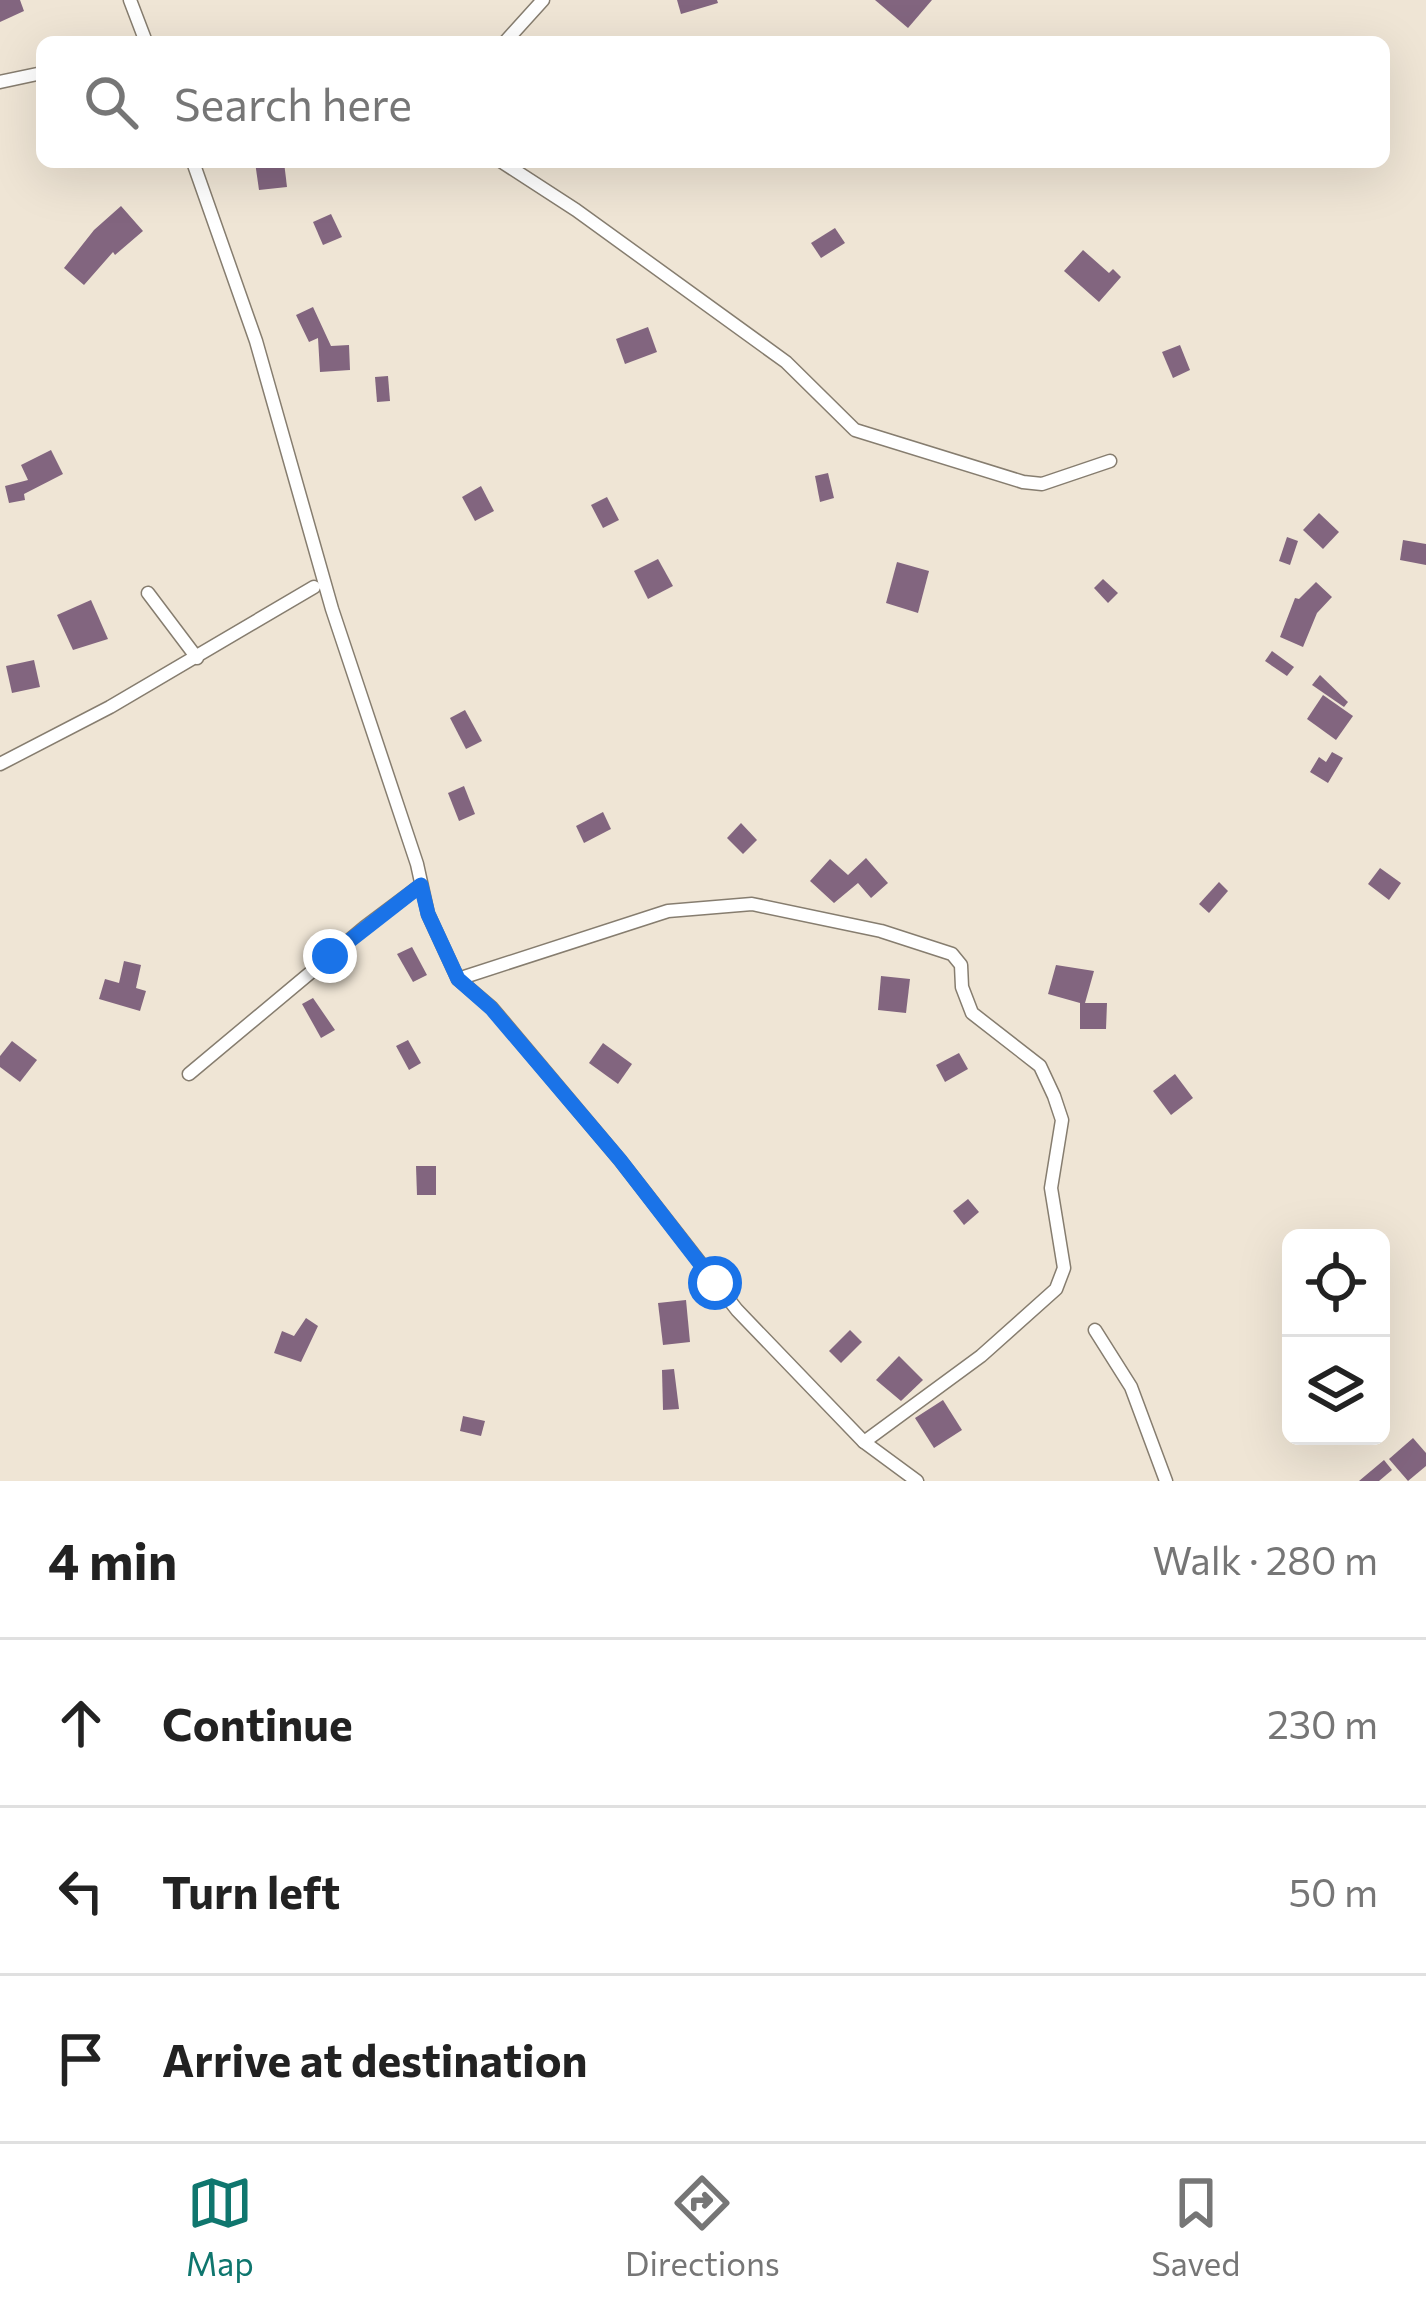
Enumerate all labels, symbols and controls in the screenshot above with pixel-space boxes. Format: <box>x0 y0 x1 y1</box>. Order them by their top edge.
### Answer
search box <box>36 36 1390 168</box>
icon: search <box>78 69 144 135</box>
text: Search here <box>174 75 412 130</box>
route end <box>303 929 357 983</box>
map controls <box>1282 1229 1390 1445</box>
button: locate <box>1282 1229 1390 1337</box>
route start <box>688 1256 742 1310</box>
button: layers <box>1282 1337 1390 1445</box>
text: 4 min <box>48 1528 177 1591</box>
text: Walk · 280 m <box>1153 1535 1378 1583</box>
icon: ahead <box>48 1690 114 1756</box>
text: Continue <box>162 1695 353 1750</box>
text: 230 m <box>1267 1699 1378 1747</box>
icon: left <box>48 1858 114 1924</box>
text: Turn left <box>162 1863 340 1918</box>
text: 50 m <box>1289 1867 1378 1915</box>
icon: arrive <box>48 2026 114 2092</box>
text: Arrive at destination <box>162 2031 588 2086</box>
tab: Map <box>186 2170 254 2283</box>
tab: Directions <box>625 2170 780 2283</box>
tab: Saved <box>1151 2170 1240 2283</box>

